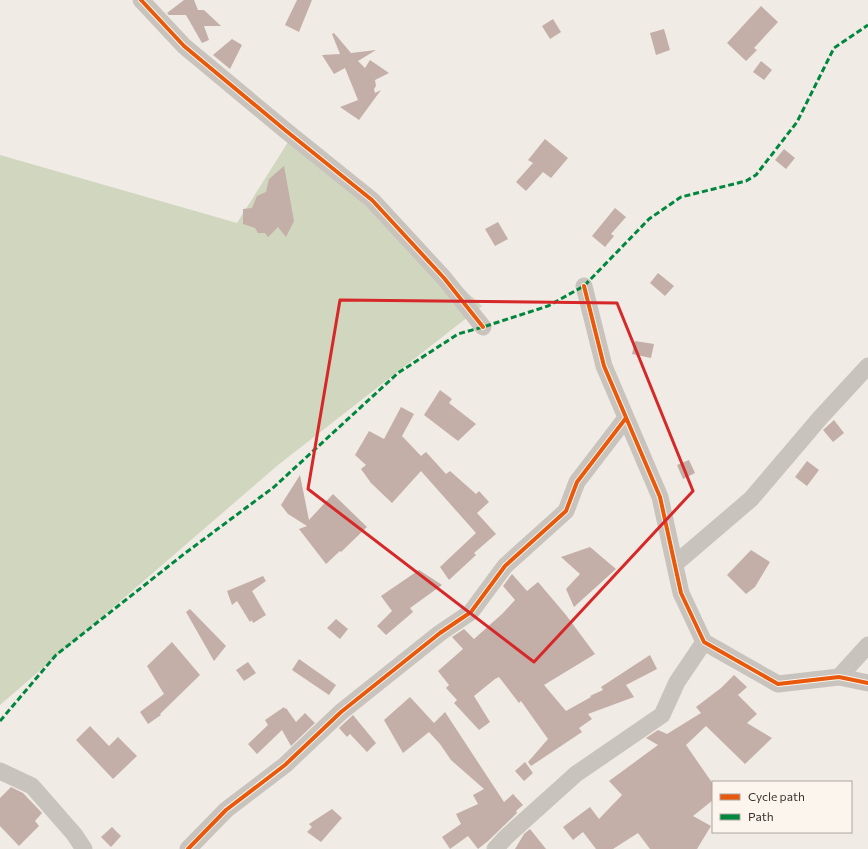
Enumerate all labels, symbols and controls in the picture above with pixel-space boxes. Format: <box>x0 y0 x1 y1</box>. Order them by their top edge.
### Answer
legend <box>712 781 852 833</box>
text: Cycle path <box>748 789 805 803</box>
text: Path <box>748 809 774 823</box>

